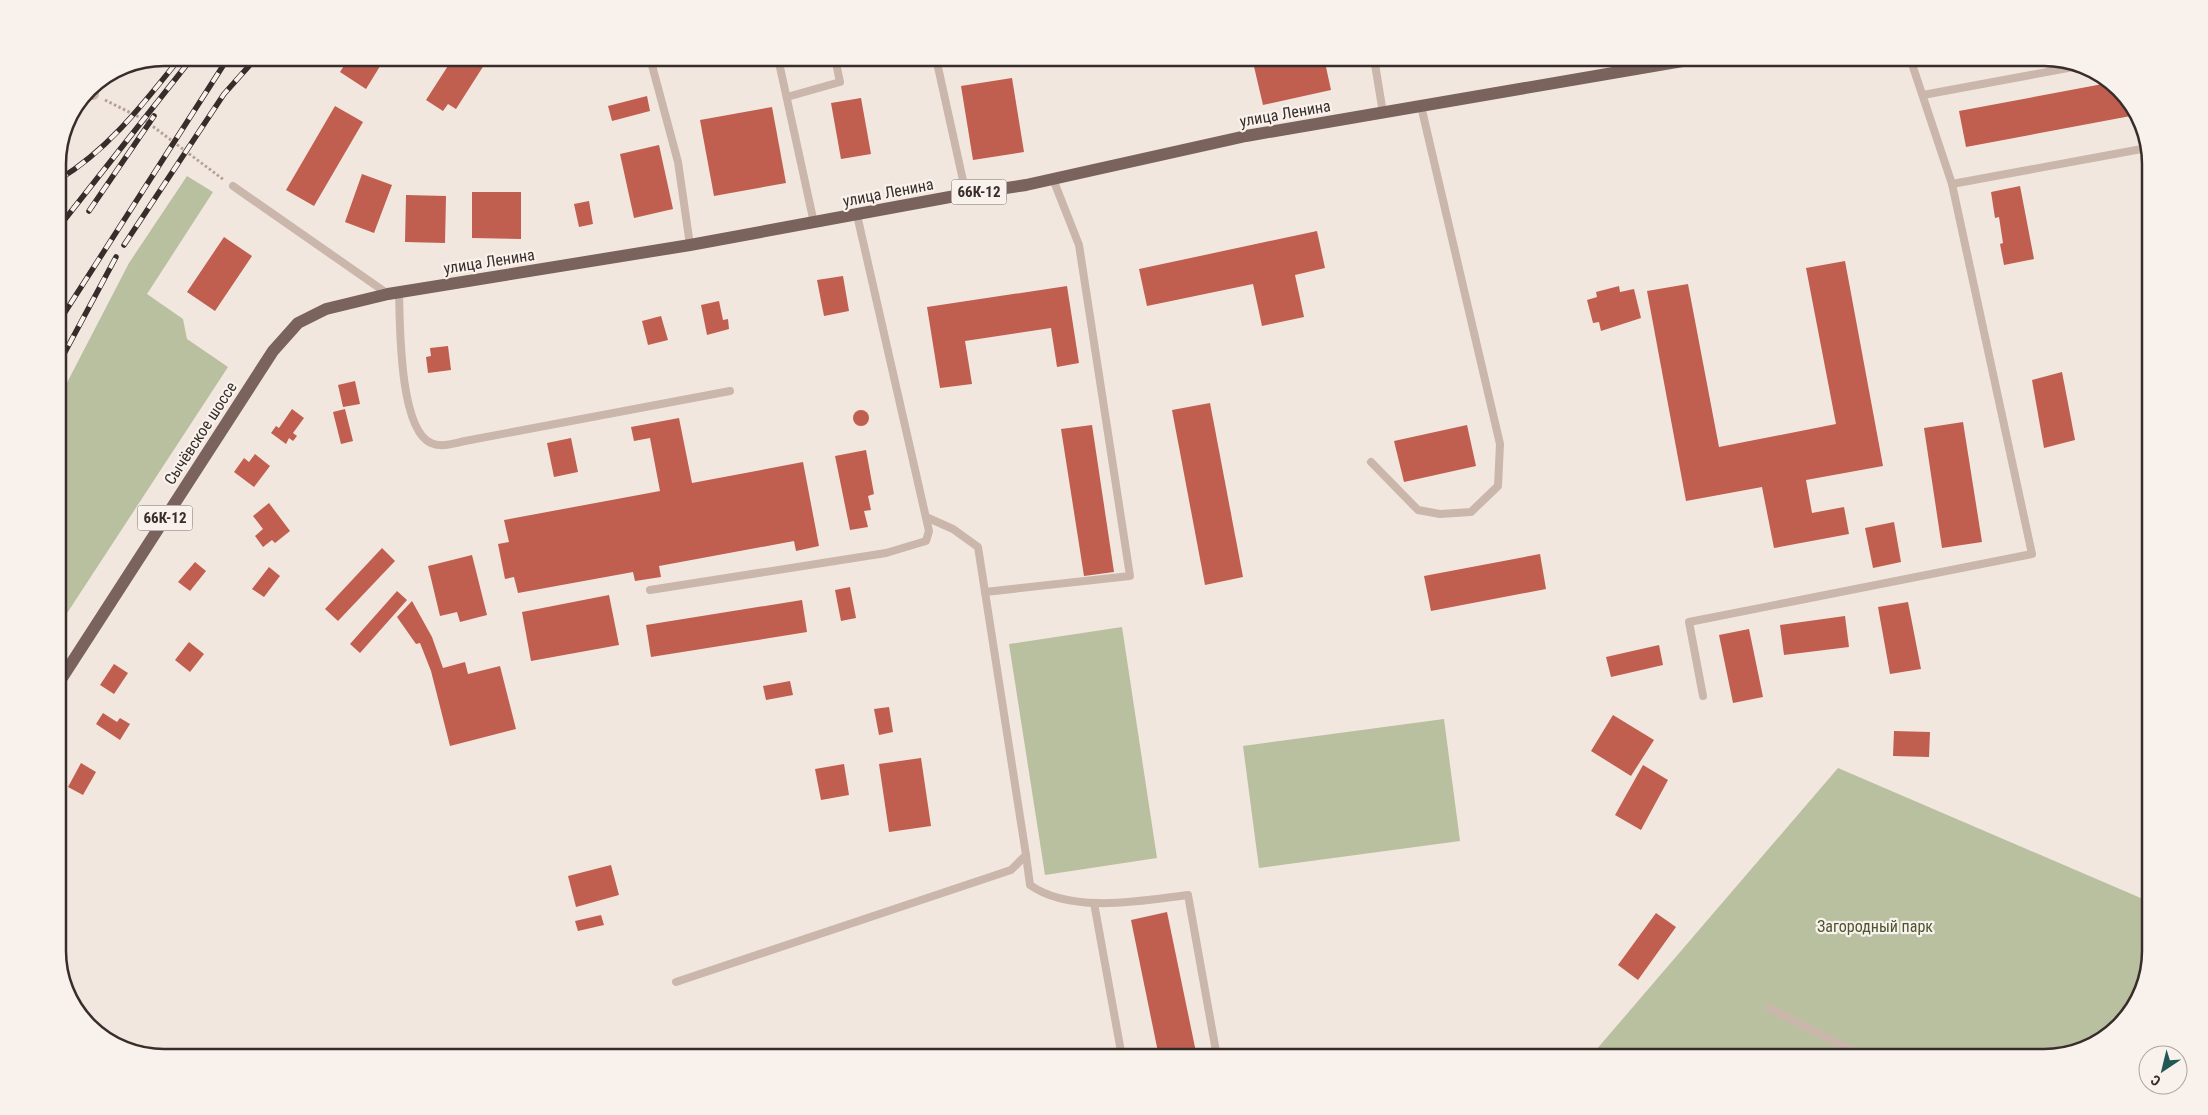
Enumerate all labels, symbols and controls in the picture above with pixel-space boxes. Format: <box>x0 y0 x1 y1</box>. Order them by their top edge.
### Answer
street label: улица Ленина <box>1238 96 1332 131</box>
street label: улица Ленина <box>841 174 935 211</box>
road number: 66К-12 <box>952 180 1006 204</box>
street label: улица Ленина <box>442 245 536 278</box>
street label: Сычёвское шоссе <box>160 378 241 488</box>
road number: 66К-12 <box>138 506 192 530</box>
park label: Загородный парк <box>1817 917 1933 936</box>
north arrow <box>2138 1045 2188 1095</box>
text: С <box>2148 1072 2163 1089</box>

